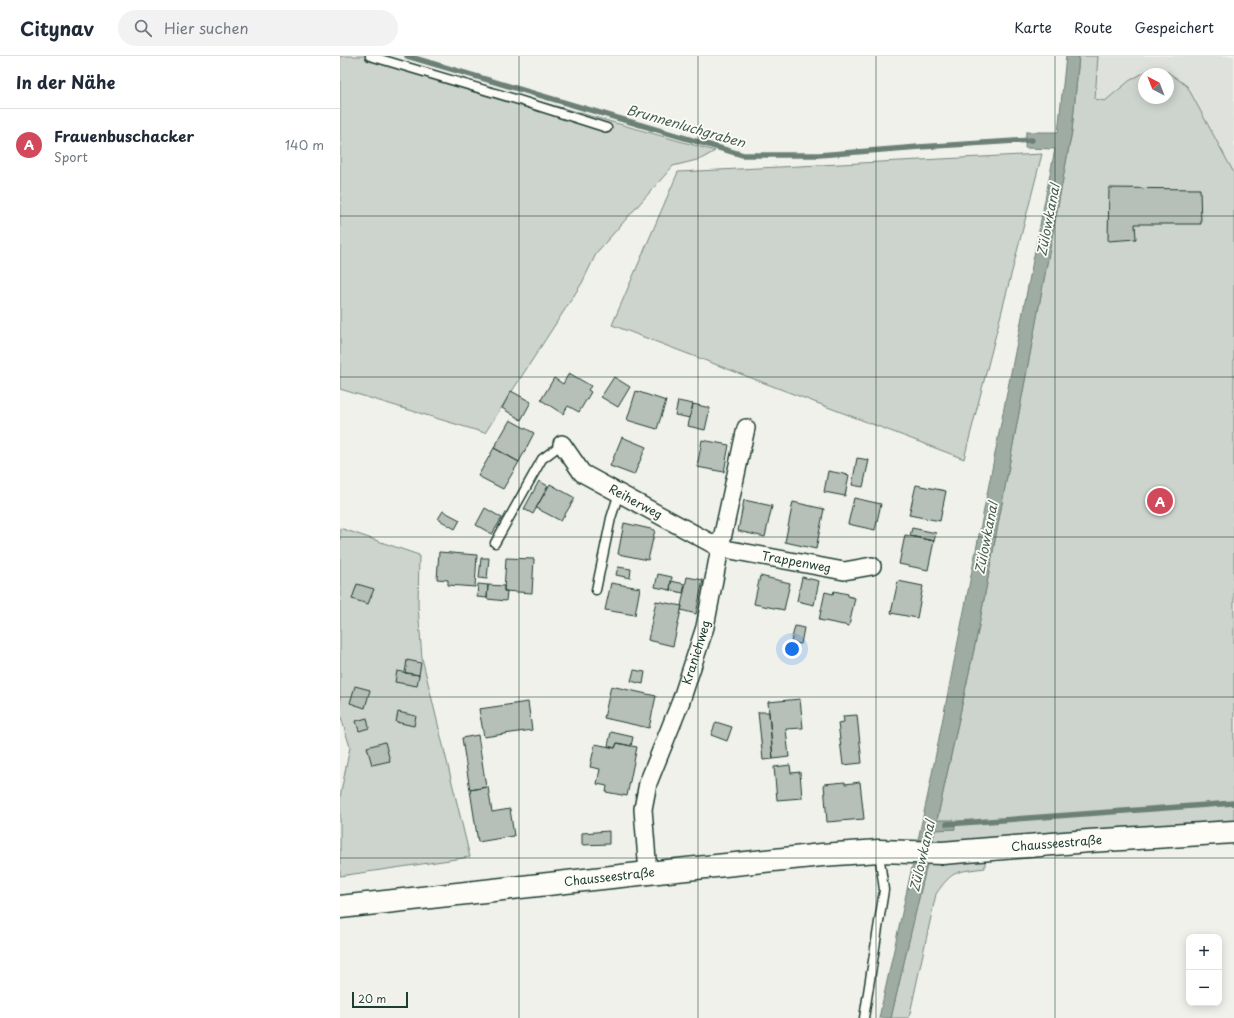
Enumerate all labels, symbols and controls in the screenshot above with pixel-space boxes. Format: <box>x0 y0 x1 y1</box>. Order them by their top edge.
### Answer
search box <box>118 10 398 46</box>
text: Citynav <box>20 14 94 42</box>
text: Hier suchen <box>164 16 249 39</box>
icon: search <box>132 17 154 39</box>
text: Karte <box>1014 17 1052 38</box>
text: Route <box>1074 17 1112 38</box>
text: Gespeichert <box>1134 17 1214 38</box>
north arrow <box>1138 68 1174 104</box>
text: In der Nähe <box>16 69 115 95</box>
water label: Brunnenluchgraben <box>625 100 748 152</box>
text: Frauenbuschacker <box>54 124 194 147</box>
text: A <box>24 135 34 154</box>
text: 140 m <box>285 135 324 154</box>
text: Sport <box>54 147 88 166</box>
water label: Zülowkanal <box>1031 180 1064 257</box>
street label: Reiherweg <box>606 479 666 523</box>
pin: A <box>1147 486 1173 516</box>
water label: Zülowkanal <box>969 498 1002 575</box>
street label: Trappenweg <box>760 546 833 576</box>
street label: Kranichweg <box>677 619 714 687</box>
your location <box>782 639 802 659</box>
water label: Zülowkanal <box>904 816 939 893</box>
street label: Chausseestraße <box>1010 830 1103 855</box>
street label: Chausseestraße <box>563 862 656 890</box>
map controls <box>1186 934 1222 1006</box>
button: + <box>1186 934 1222 970</box>
button: − <box>1186 970 1222 1006</box>
scale bar <box>352 990 408 1009</box>
text: 20 m <box>358 990 386 1007</box>

